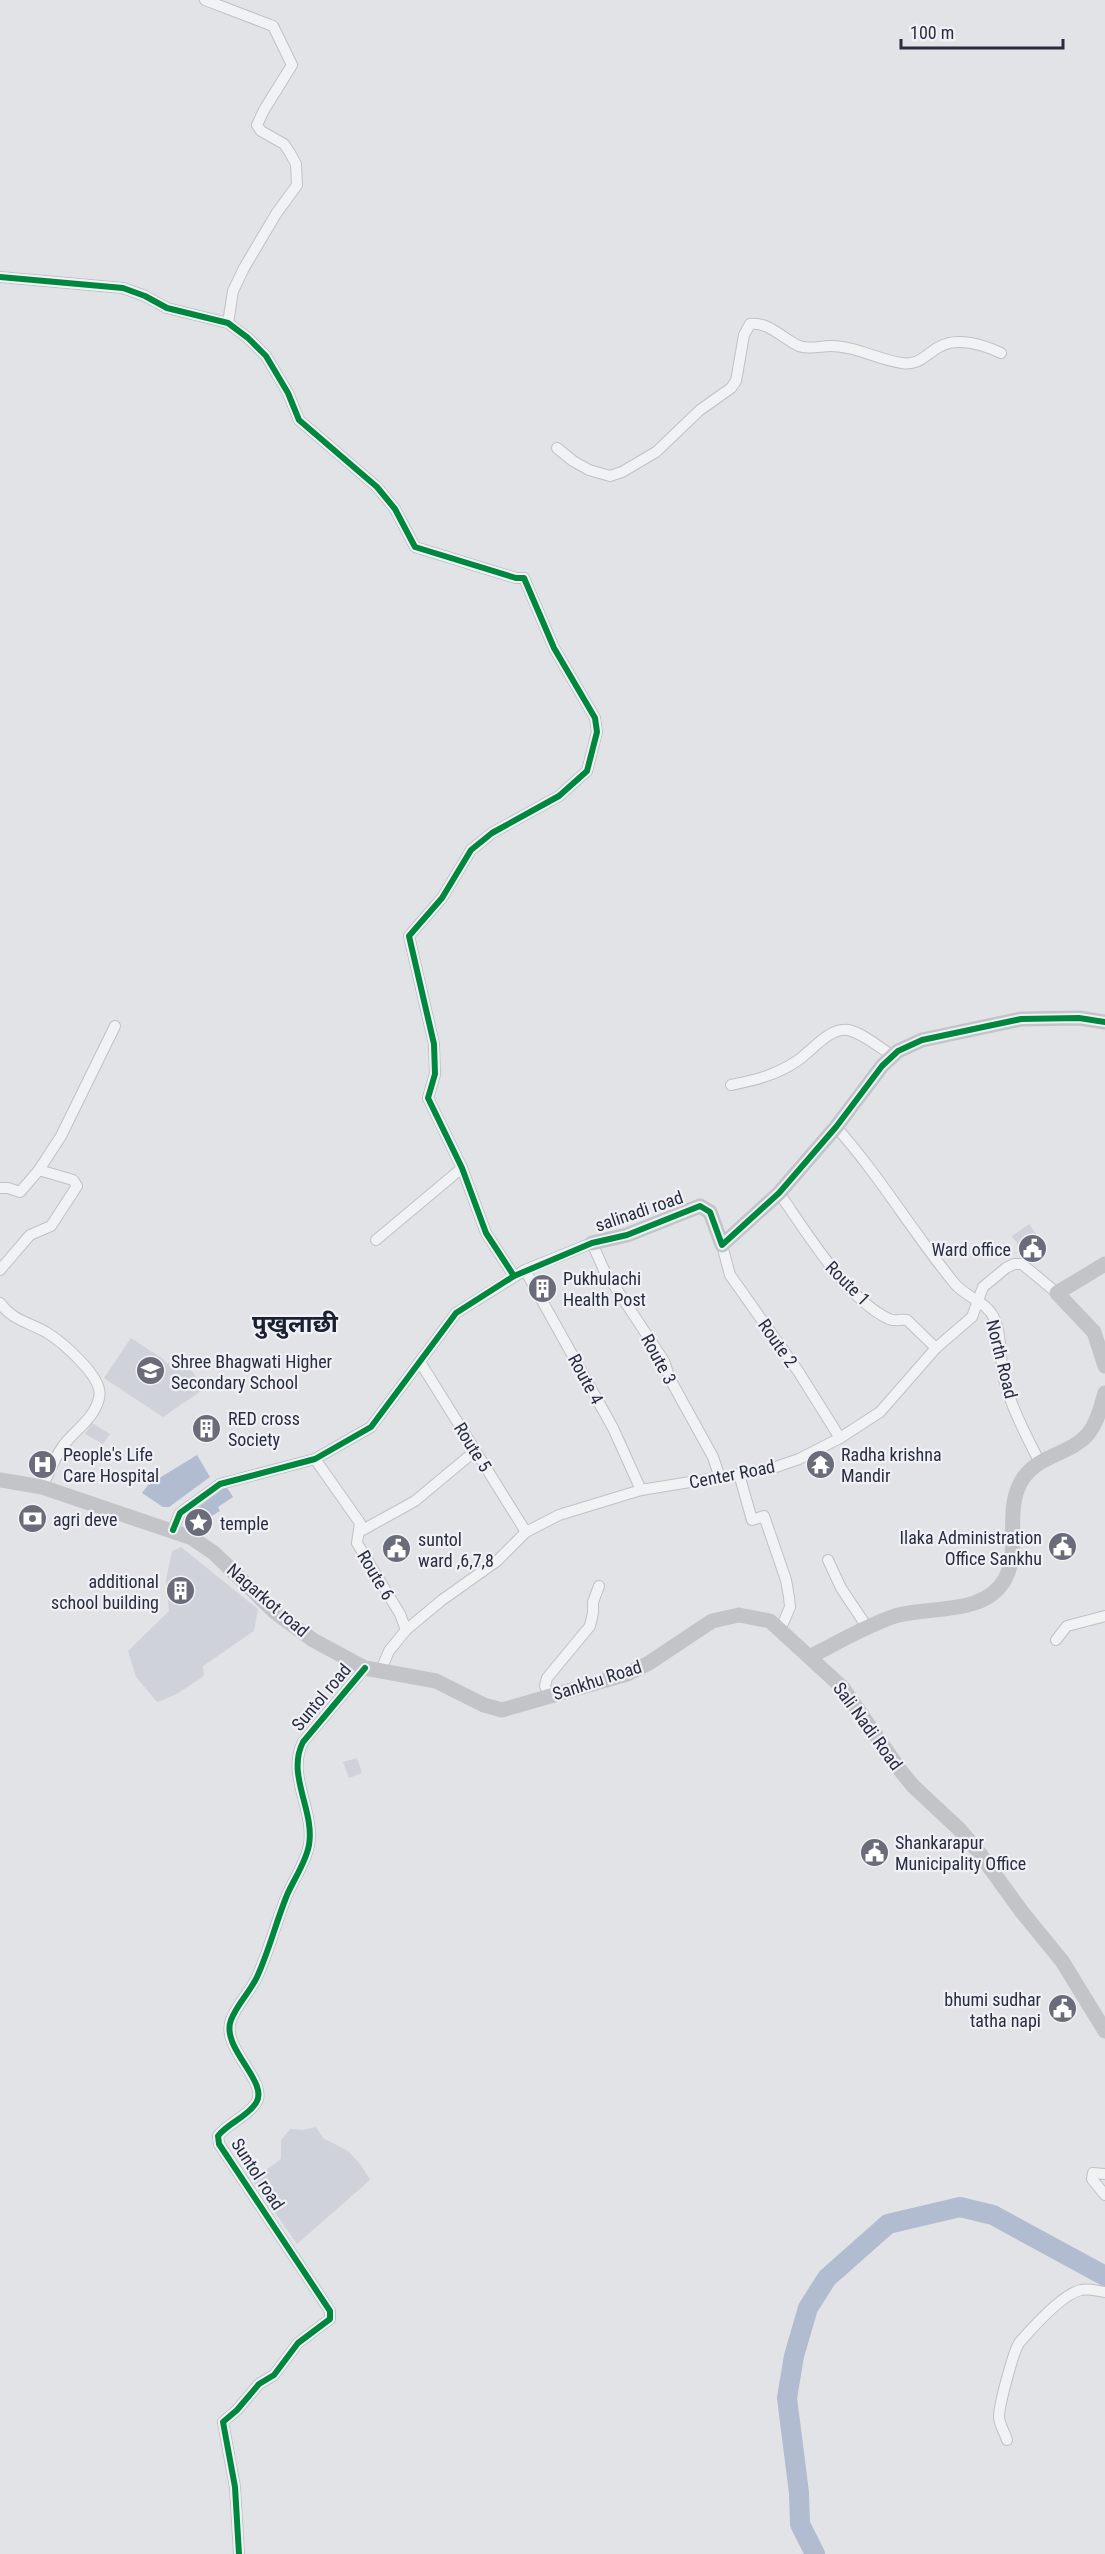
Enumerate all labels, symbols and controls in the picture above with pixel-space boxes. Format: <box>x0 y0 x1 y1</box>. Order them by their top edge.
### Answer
scale bar <box>901 12 1063 50</box>
text: 100 m <box>910 22 954 43</box>
street label: salinadi road <box>592 1186 686 1236</box>
public building icon: Ward office <box>1016 1233 1048 1265</box>
place label: Ward office <box>931 1239 1011 1260</box>
street label: Route 1 <box>821 1256 875 1310</box>
place label: Pukhulachi Health Post <box>563 1268 646 1310</box>
building icon: Pukhulachi Health Post <box>526 1272 558 1304</box>
district label: पुखुलाछी <box>252 1310 339 1339</box>
street label: Route 2 <box>754 1315 802 1371</box>
street label: North Road <box>982 1317 1022 1401</box>
street label: Route 3 <box>637 1330 681 1388</box>
street label: Route 4 <box>564 1350 608 1408</box>
place label: Shree Bhagwati Higher Secondary School <box>171 1351 333 1393</box>
school or university icon: Shree Bhagwati Higher Secondary School <box>134 1355 166 1387</box>
place label: RED cross Society <box>228 1408 300 1450</box>
building icon: RED cross Society <box>191 1412 223 1444</box>
street label: Route 5 <box>450 1419 496 1476</box>
place label: People's Life Care Hospital <box>63 1444 159 1486</box>
place label: Radha krishna Mandir <box>841 1444 942 1486</box>
hospital icon: People's Life Care Hospital <box>26 1448 58 1480</box>
temple icon: Radha krishna Mandir <box>804 1448 836 1480</box>
street label: Center Road <box>687 1455 777 1493</box>
bank icon: agri deve <box>16 1503 48 1535</box>
place icon: temple <box>183 1507 215 1539</box>
place label: agri deve <box>53 1509 118 1530</box>
place label: temple <box>220 1513 269 1534</box>
place label: Ilaka Administration Office Sankhu <box>900 1527 1042 1569</box>
place label: suntol ward ,6,7,8 <box>418 1529 494 1571</box>
public building icon: Ilaka Administration Office Sankhu <box>1047 1531 1079 1563</box>
public building icon: suntol ward ,6,7,8 <box>381 1533 413 1565</box>
street label: Route 6 <box>353 1546 399 1604</box>
street label: Nagarkot road <box>223 1559 313 1641</box>
place label: additional school building <box>51 1571 159 1613</box>
building icon: additional school building <box>164 1575 196 1607</box>
street label: Sankhu Road <box>550 1656 644 1704</box>
street label: Suntol road <box>287 1659 355 1735</box>
street label: Sali Nadi Road <box>829 1678 907 1774</box>
place label: Shankarapur Municipality Office <box>895 1832 1026 1874</box>
public building icon: Shankarapur Municipality Office <box>858 1836 890 1868</box>
place label: bhumi sudhar tatha napi <box>944 1989 1042 2031</box>
public building icon: bhumi sudhar tatha napi <box>1046 1993 1078 2025</box>
street label: Suntol road <box>227 2134 289 2214</box>

